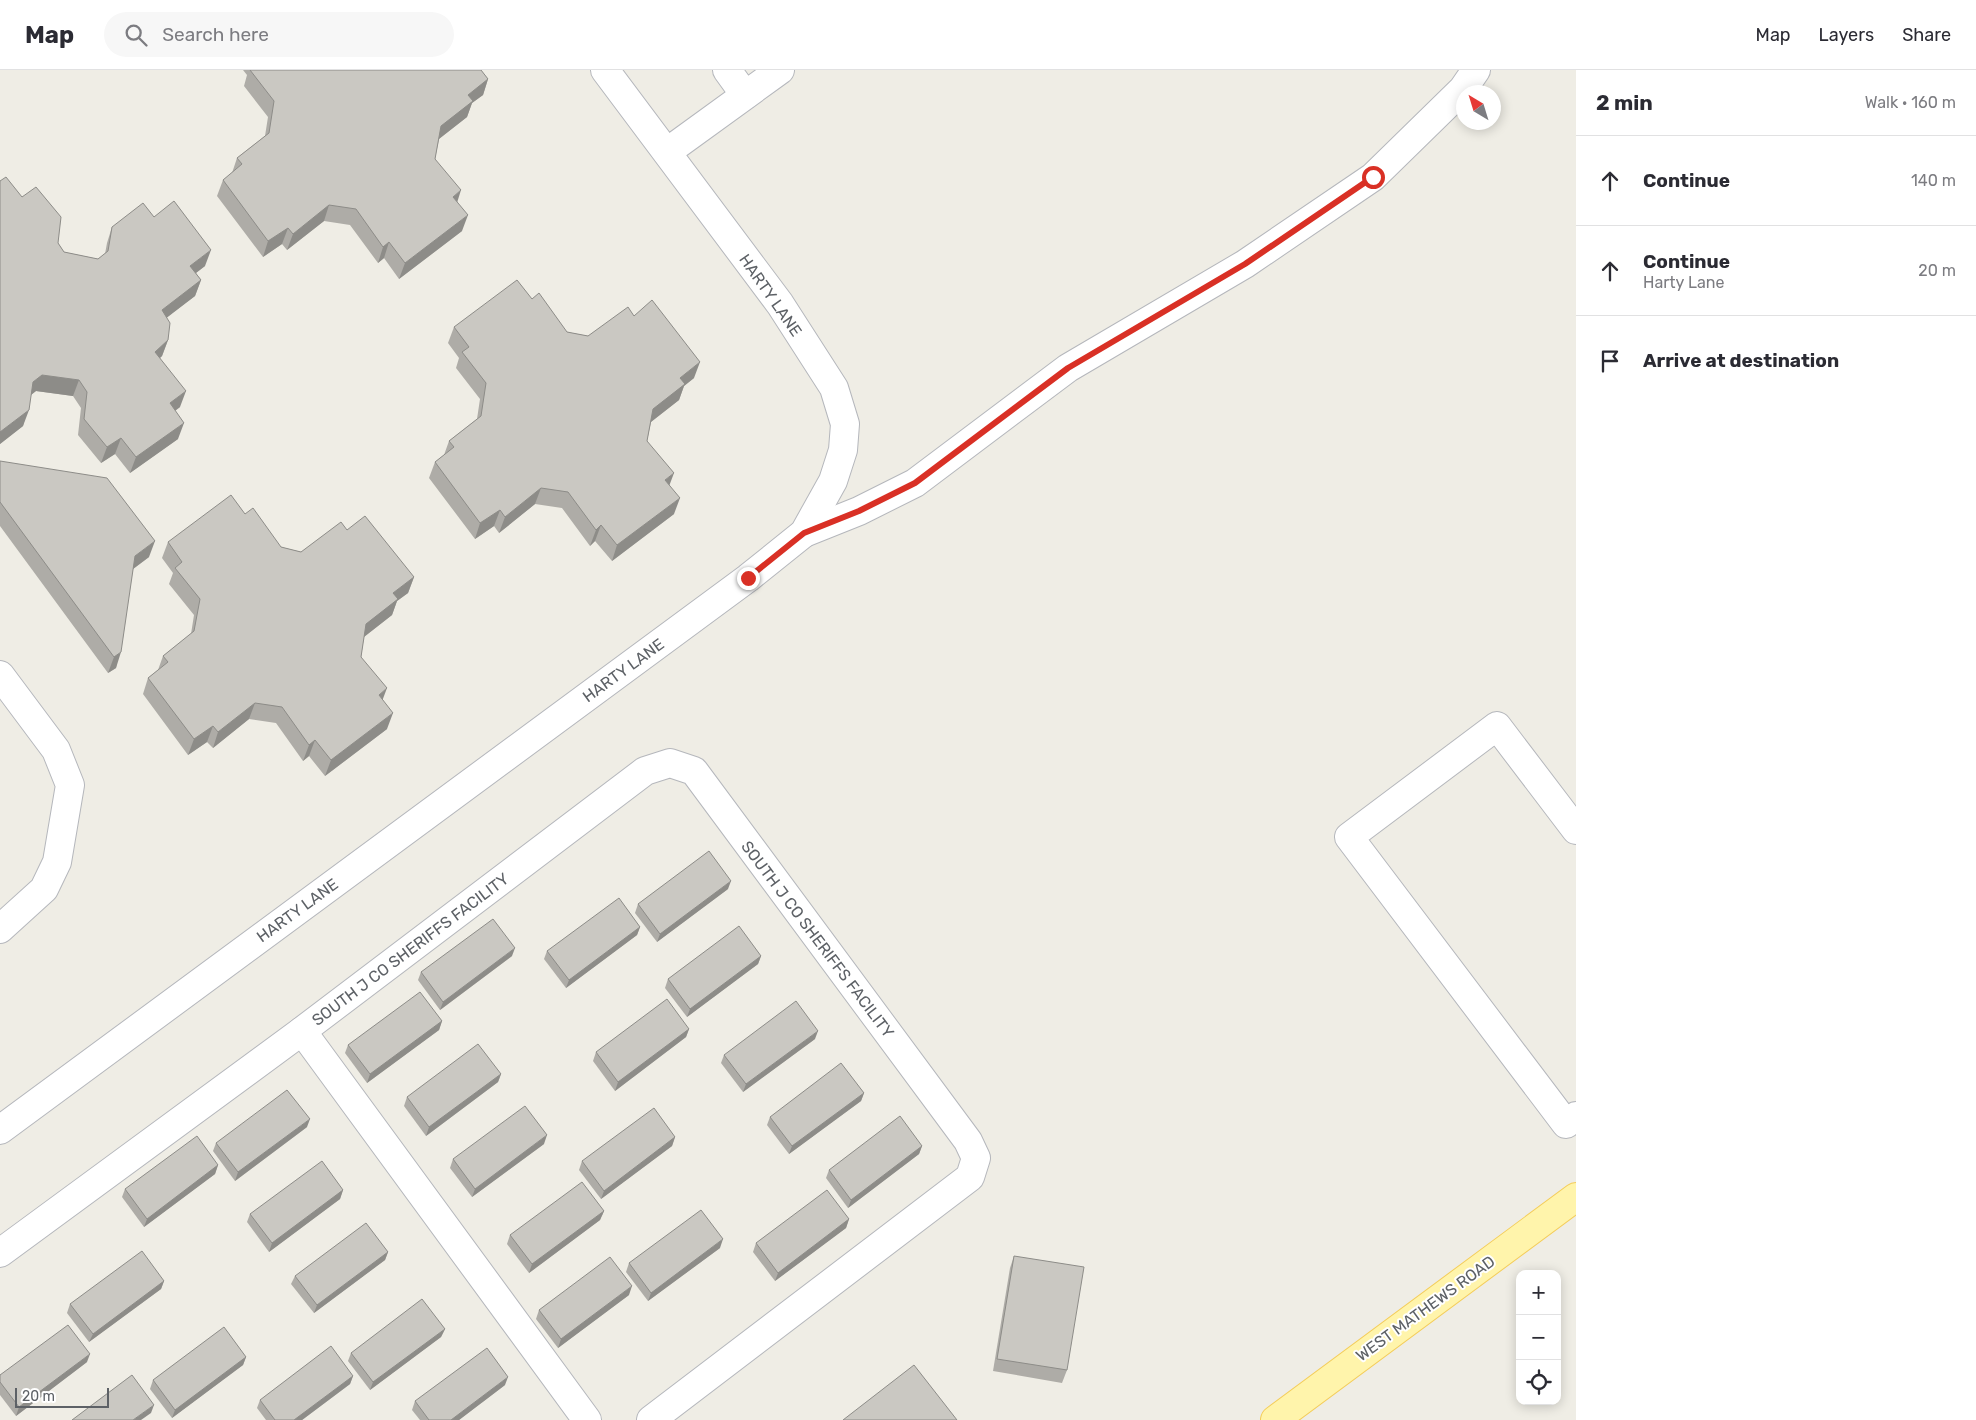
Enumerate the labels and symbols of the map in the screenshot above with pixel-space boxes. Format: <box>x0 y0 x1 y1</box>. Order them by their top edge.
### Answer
north arrow <box>1456 85 1501 130</box>
route start <box>1362 166 1385 189</box>
street label: HARTY LANE <box>735 250 806 340</box>
route end <box>737 567 760 590</box>
street label: HARTY LANE <box>579 634 668 706</box>
street label: SOUTH J CO SHERIFFS FACILITY <box>737 837 898 1042</box>
street label: SOUTH J CO SHERIFFS FACILITY <box>308 869 513 1030</box>
street label: HARTY LANE <box>253 874 342 946</box>
street label: WEST MATHEWS ROAD <box>1352 1252 1498 1365</box>
scale bar <box>15 1385 109 1408</box>

